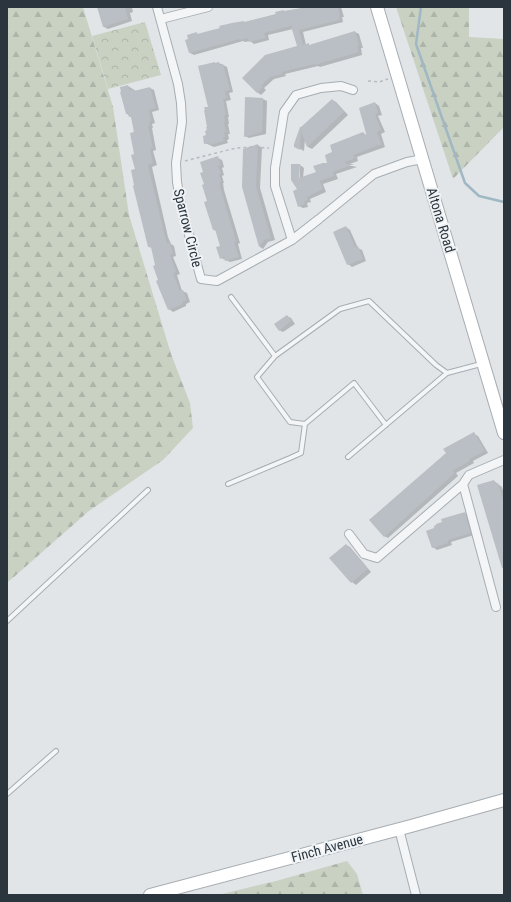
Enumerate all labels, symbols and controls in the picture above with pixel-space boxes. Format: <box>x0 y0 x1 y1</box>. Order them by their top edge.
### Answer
street label: Altona Road <box>424 186 458 254</box>
street label: Sparrow Circle <box>171 187 206 269</box>
street label: Finch Avenue <box>289 831 365 865</box>

